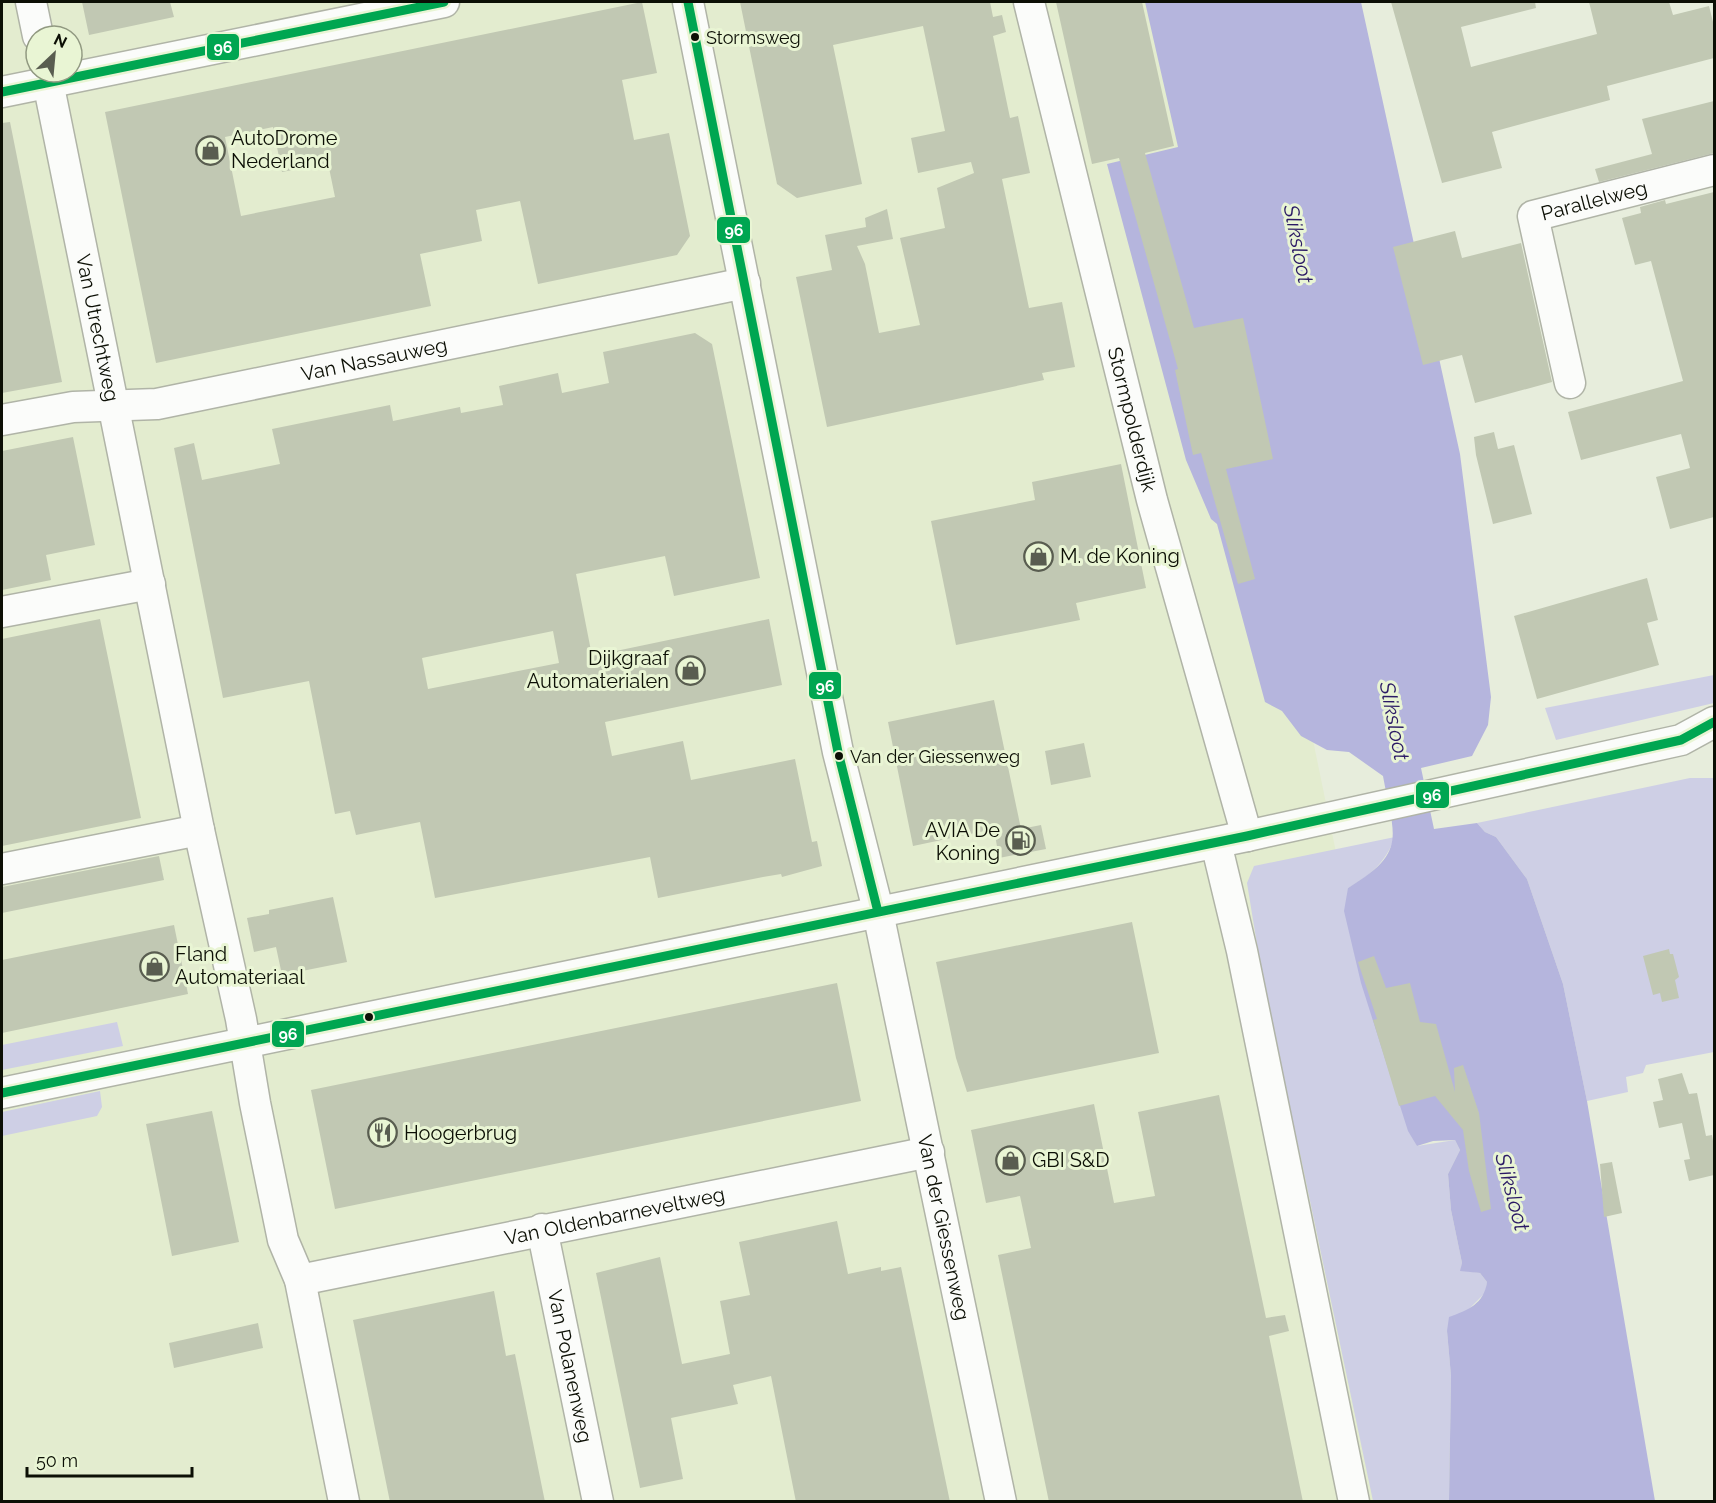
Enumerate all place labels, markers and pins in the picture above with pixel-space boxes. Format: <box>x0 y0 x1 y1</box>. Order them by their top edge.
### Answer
place label: Stormsweg <box>706 27 801 48</box>
marker: Stormsweg <box>689 31 701 43</box>
place label: AutoDrome Nederland <box>231 126 338 173</box>
shop icon: AutoDrome Nederland <box>194 134 226 166</box>
shop icon: M. de Koning <box>1023 540 1055 572</box>
place label: M. de Koning <box>1060 544 1180 568</box>
place label: Dijkgraaf Automaterialen <box>527 646 670 693</box>
shop icon: Dijkgraaf Automaterialen <box>674 654 706 686</box>
place label: Van der Giessenweg <box>850 746 1020 767</box>
marker: Van der Giessenweg <box>833 750 845 762</box>
place label: AVIA De Koning <box>925 818 1000 865</box>
fuel station icon: AVIA De Koning <box>1005 825 1037 857</box>
place label: Fland Automateriaal <box>175 942 305 989</box>
shop icon: Fland Automateriaal <box>138 950 170 982</box>
unlabelled marker <box>363 1011 375 1023</box>
restaurant icon: Hoogerbrug <box>367 1117 399 1149</box>
place label: Hoogerbrug <box>404 1121 517 1145</box>
shop icon: GBI S&D <box>995 1144 1027 1176</box>
place label: GBI S&D <box>1032 1148 1109 1172</box>

